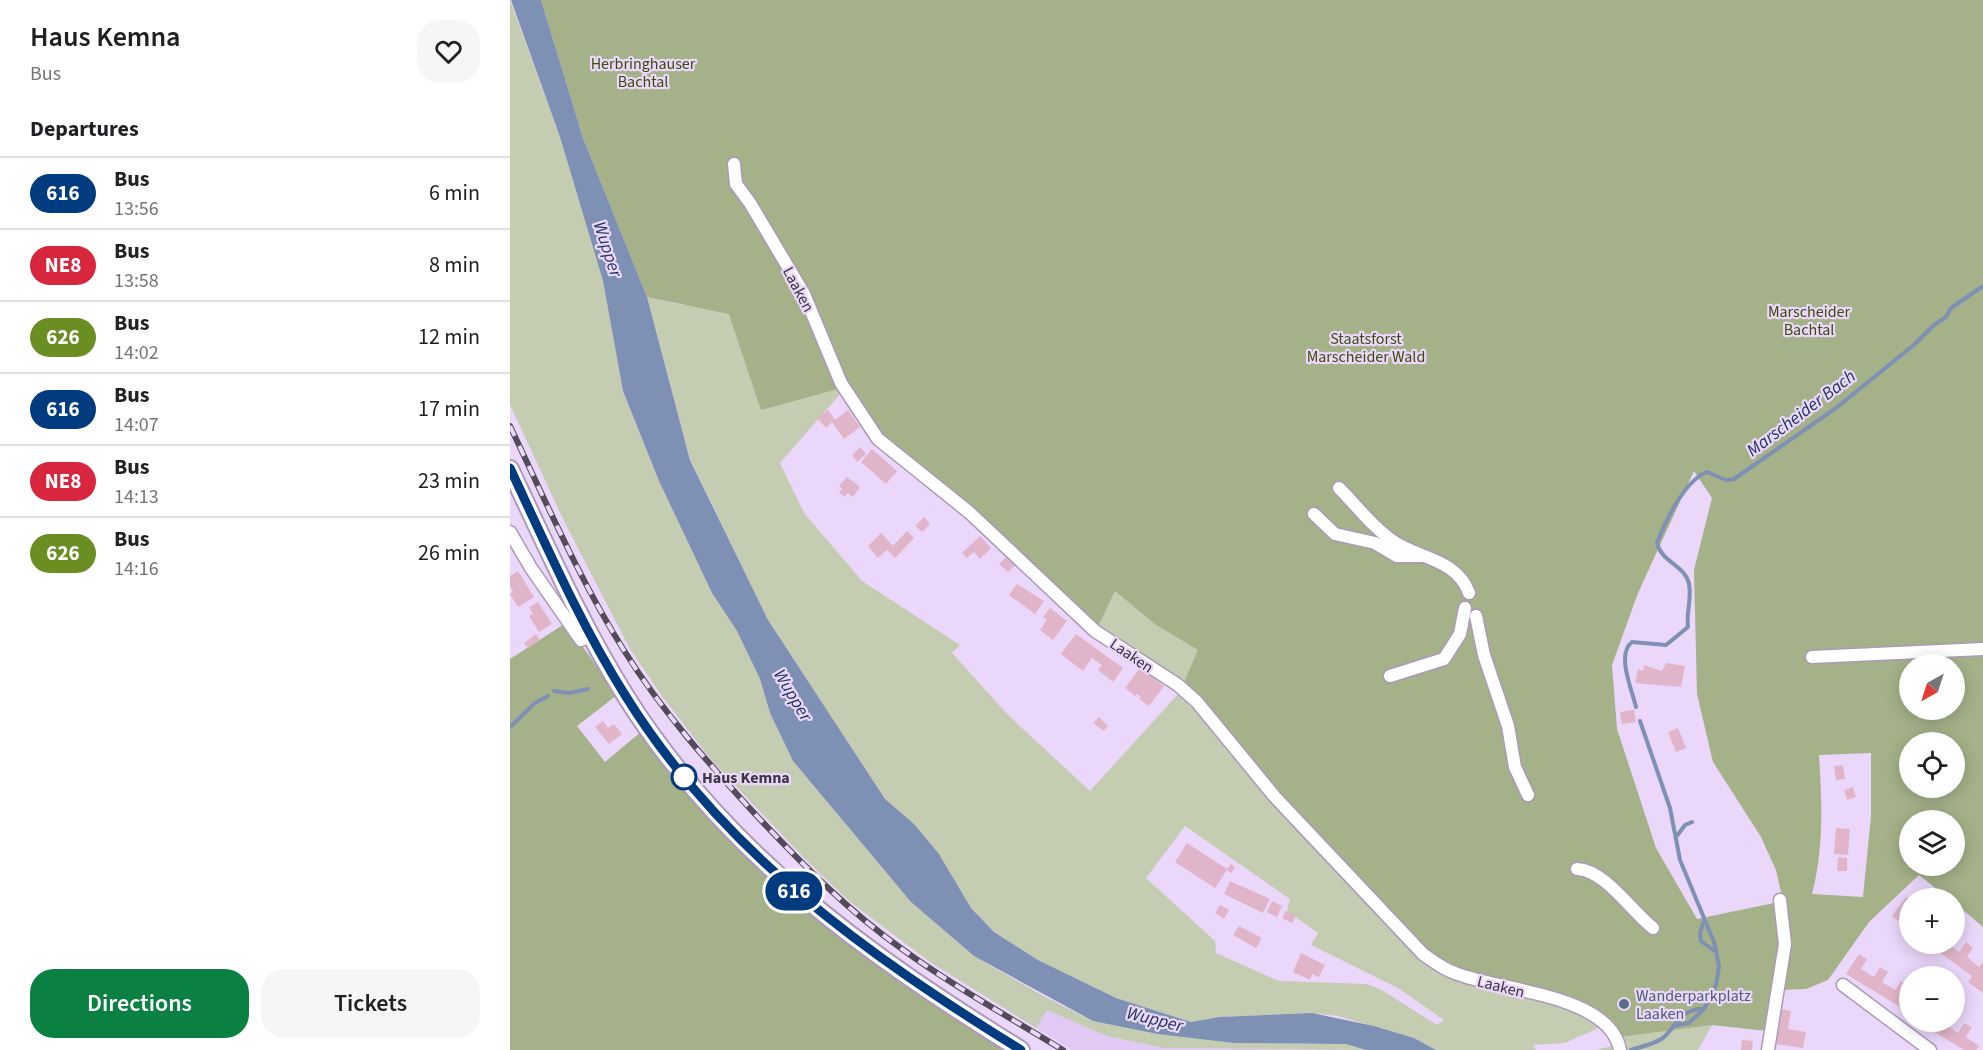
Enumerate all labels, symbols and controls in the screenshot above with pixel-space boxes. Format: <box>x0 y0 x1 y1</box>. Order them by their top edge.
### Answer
text: Haus Kemna <box>30 17 181 57</box>
button: heart <box>417 20 480 83</box>
park label: Herbringhauser Bachtal <box>591 53 696 93</box>
text: Bus <box>30 60 61 88</box>
text: Departures <box>30 113 139 145</box>
text: Bus <box>114 163 150 195</box>
text: 6 min <box>429 177 480 209</box>
text: 616 <box>46 178 80 208</box>
text: 13:56 <box>114 195 159 223</box>
water label: Wupper <box>587 218 628 281</box>
text: Bus <box>114 235 150 267</box>
text: 8 min <box>429 249 480 281</box>
text: NE8 <box>45 250 81 280</box>
street label: Laaken <box>777 263 819 316</box>
text: 13:58 <box>114 267 159 295</box>
park label: Marscheider Bachtal <box>1768 301 1851 341</box>
text: Bus <box>114 307 150 339</box>
text: 12 min <box>418 321 480 353</box>
text: 626 <box>46 322 80 352</box>
park label: Staatsforst Marscheider Wald <box>1307 328 1425 368</box>
text: 14:02 <box>114 339 159 367</box>
water label: Marscheider Bach <box>1741 364 1861 463</box>
text: Bus <box>114 379 150 411</box>
text: 17 min <box>418 393 480 425</box>
text: 616 <box>46 394 80 424</box>
text: 14:07 <box>114 411 159 439</box>
text: Bus <box>114 451 150 483</box>
text: 23 min <box>418 465 480 497</box>
text: NE8 <box>45 466 81 496</box>
text: 14:13 <box>114 483 159 511</box>
text: Bus <box>114 523 150 555</box>
text: 26 min <box>418 537 480 569</box>
text: 626 <box>46 538 80 568</box>
text: 14:16 <box>114 555 159 583</box>
street label: Laaken <box>1105 633 1158 678</box>
north arrow <box>1899 654 1965 720</box>
map controls <box>1899 654 1965 1032</box>
water label: Wupper <box>767 664 818 727</box>
button: locate <box>1899 732 1965 798</box>
marker: Haus Kemna <box>671 764 697 790</box>
place label: Haus Kemna <box>702 767 790 789</box>
button: layers <box>1899 810 1965 876</box>
line badge: 616 <box>760 872 828 910</box>
text: 616 <box>777 876 811 906</box>
button: + <box>1899 888 1965 954</box>
button: − <box>1899 966 1965 1032</box>
button: Directions <box>30 969 249 1038</box>
button: Tickets <box>261 969 480 1038</box>
street label: Laaken <box>1475 970 1527 1003</box>
place label: Wanderparkplatz Laaken <box>1636 985 1751 1025</box>
marker: Wanderparkplatz Laaken <box>1617 997 1631 1011</box>
water label: Wupper <box>1124 1000 1186 1039</box>

